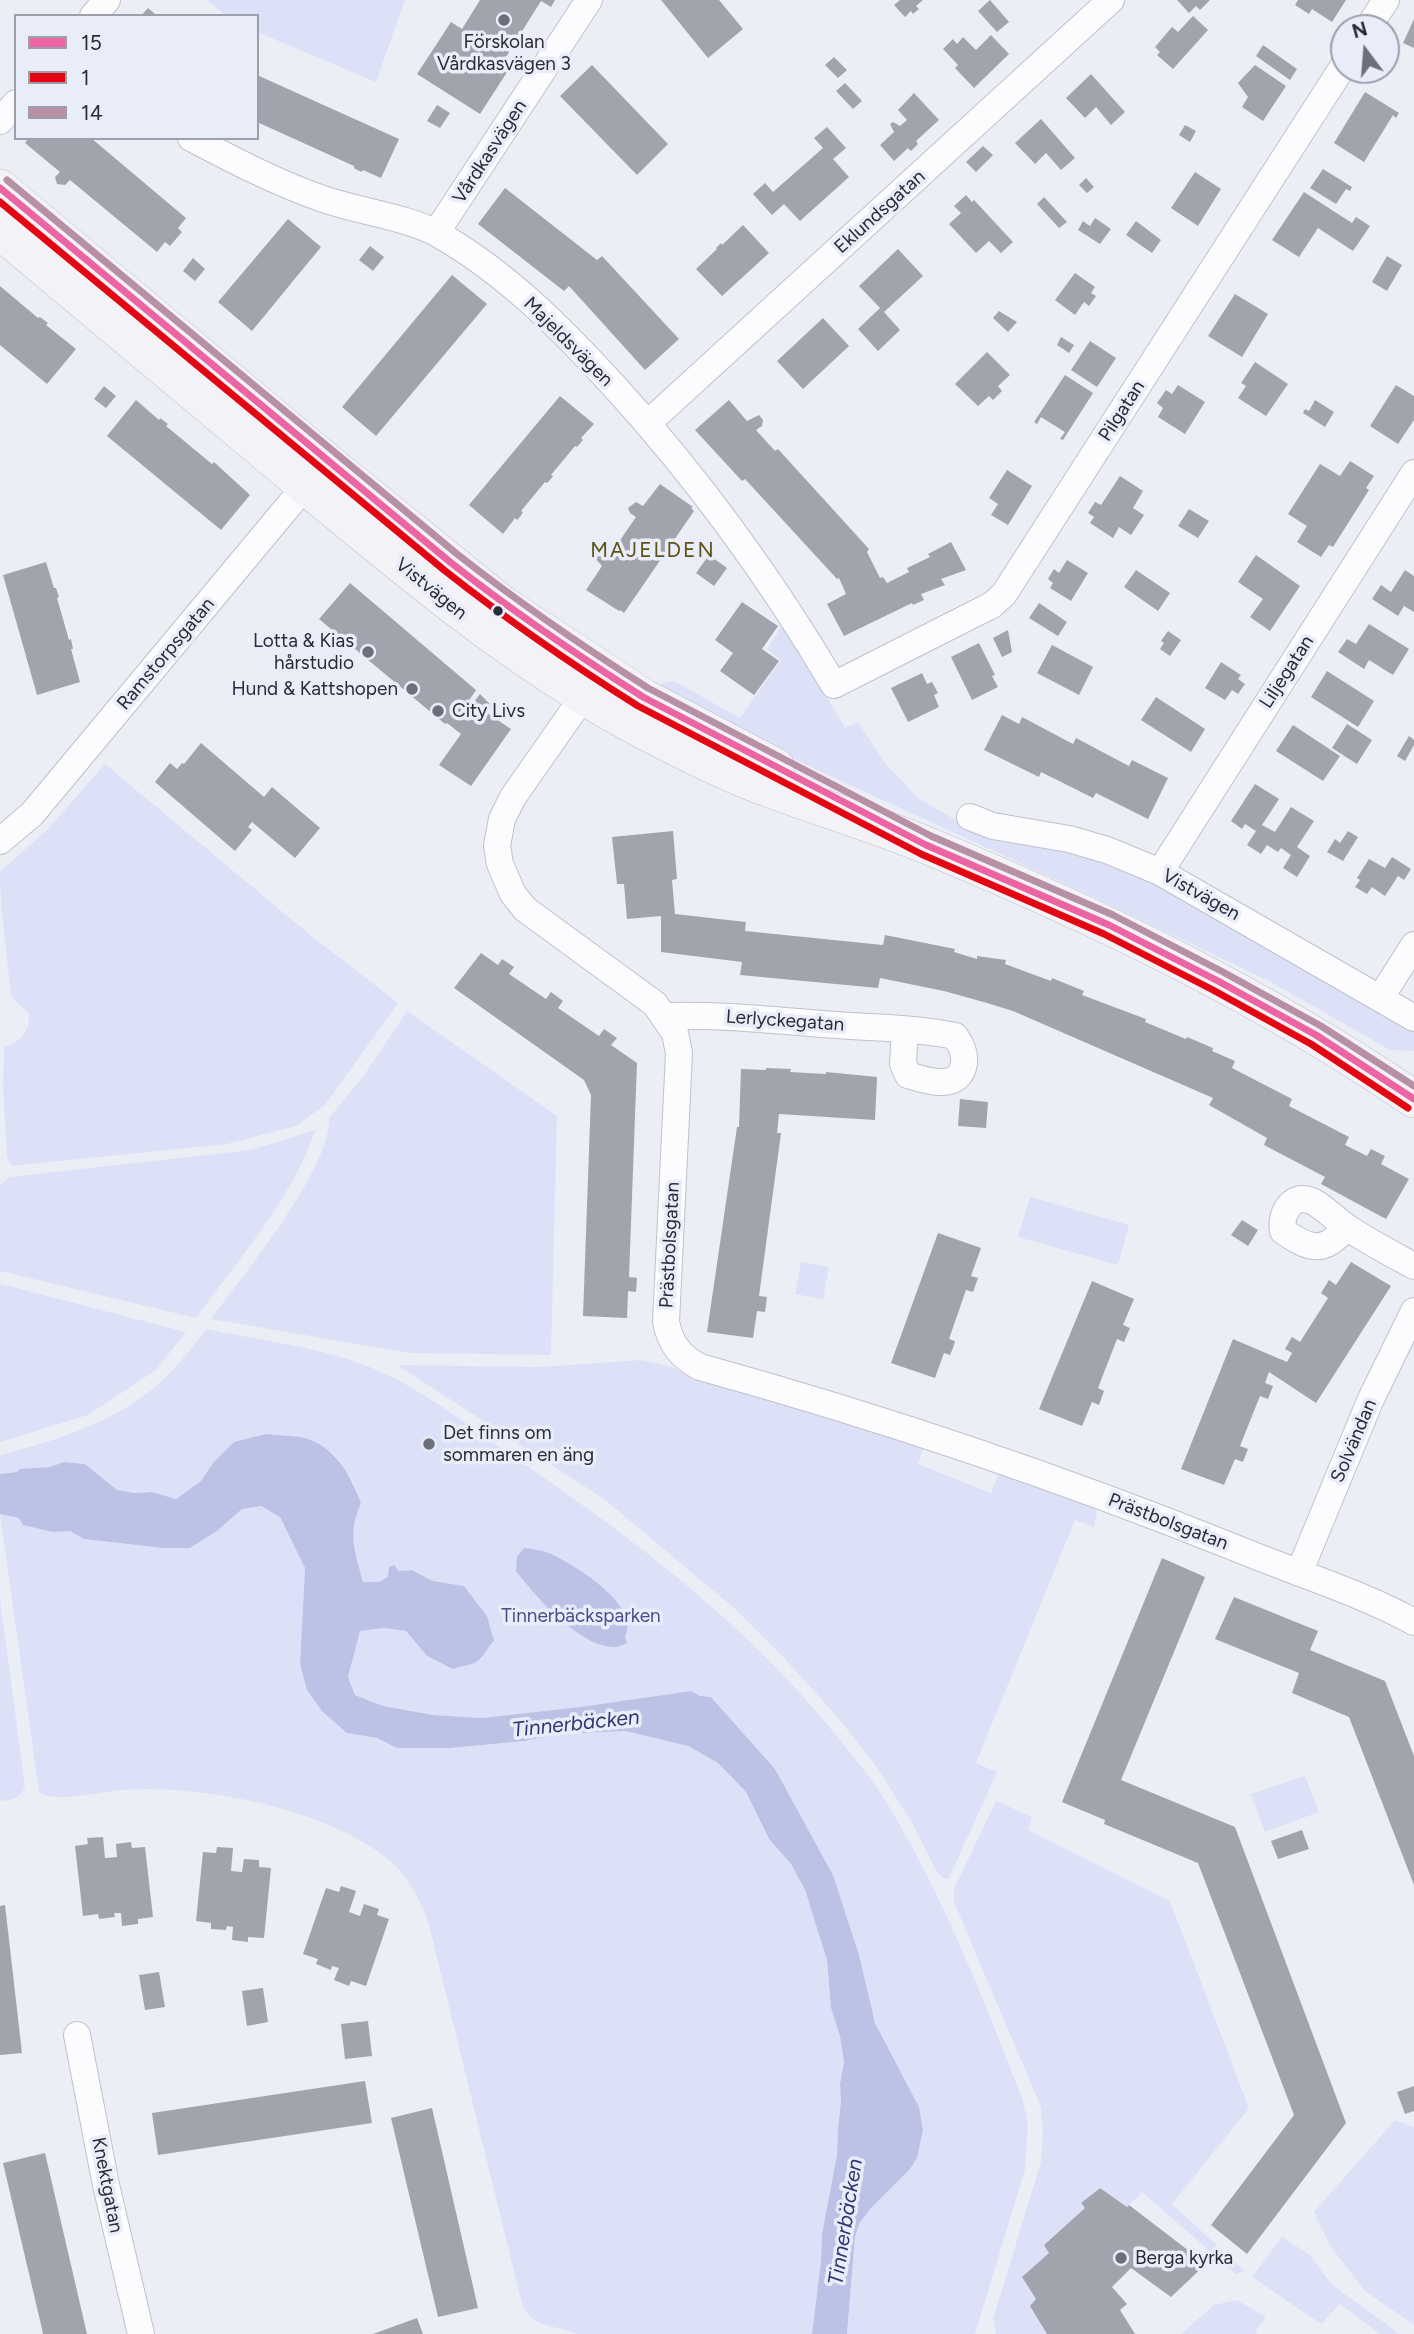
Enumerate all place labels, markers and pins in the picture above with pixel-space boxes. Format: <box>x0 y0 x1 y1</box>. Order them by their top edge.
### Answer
marker: Förskolan Vårdkasvägen 3 <box>496 12 512 28</box>
place label: Förskolan Vårdkasvägen 3 <box>437 31 571 75</box>
unlabelled marker <box>491 604 505 618</box>
place label: Lotta & Kias hårstudio <box>253 630 354 674</box>
marker: Lotta & Kias hårstudio <box>360 644 376 660</box>
place label: Hund & Kattshopen <box>232 678 398 700</box>
marker: Hund & Kattshopen <box>404 681 420 697</box>
place label: City Livs <box>452 700 525 722</box>
marker: City Livs <box>430 703 446 719</box>
place label: Det finns om sommaren en äng <box>443 1422 594 1466</box>
marker: Det finns om sommaren en äng <box>421 1436 437 1452</box>
place label: Berga kyrka <box>1135 2247 1233 2269</box>
marker: Berga kyrka <box>1113 2250 1129 2266</box>

